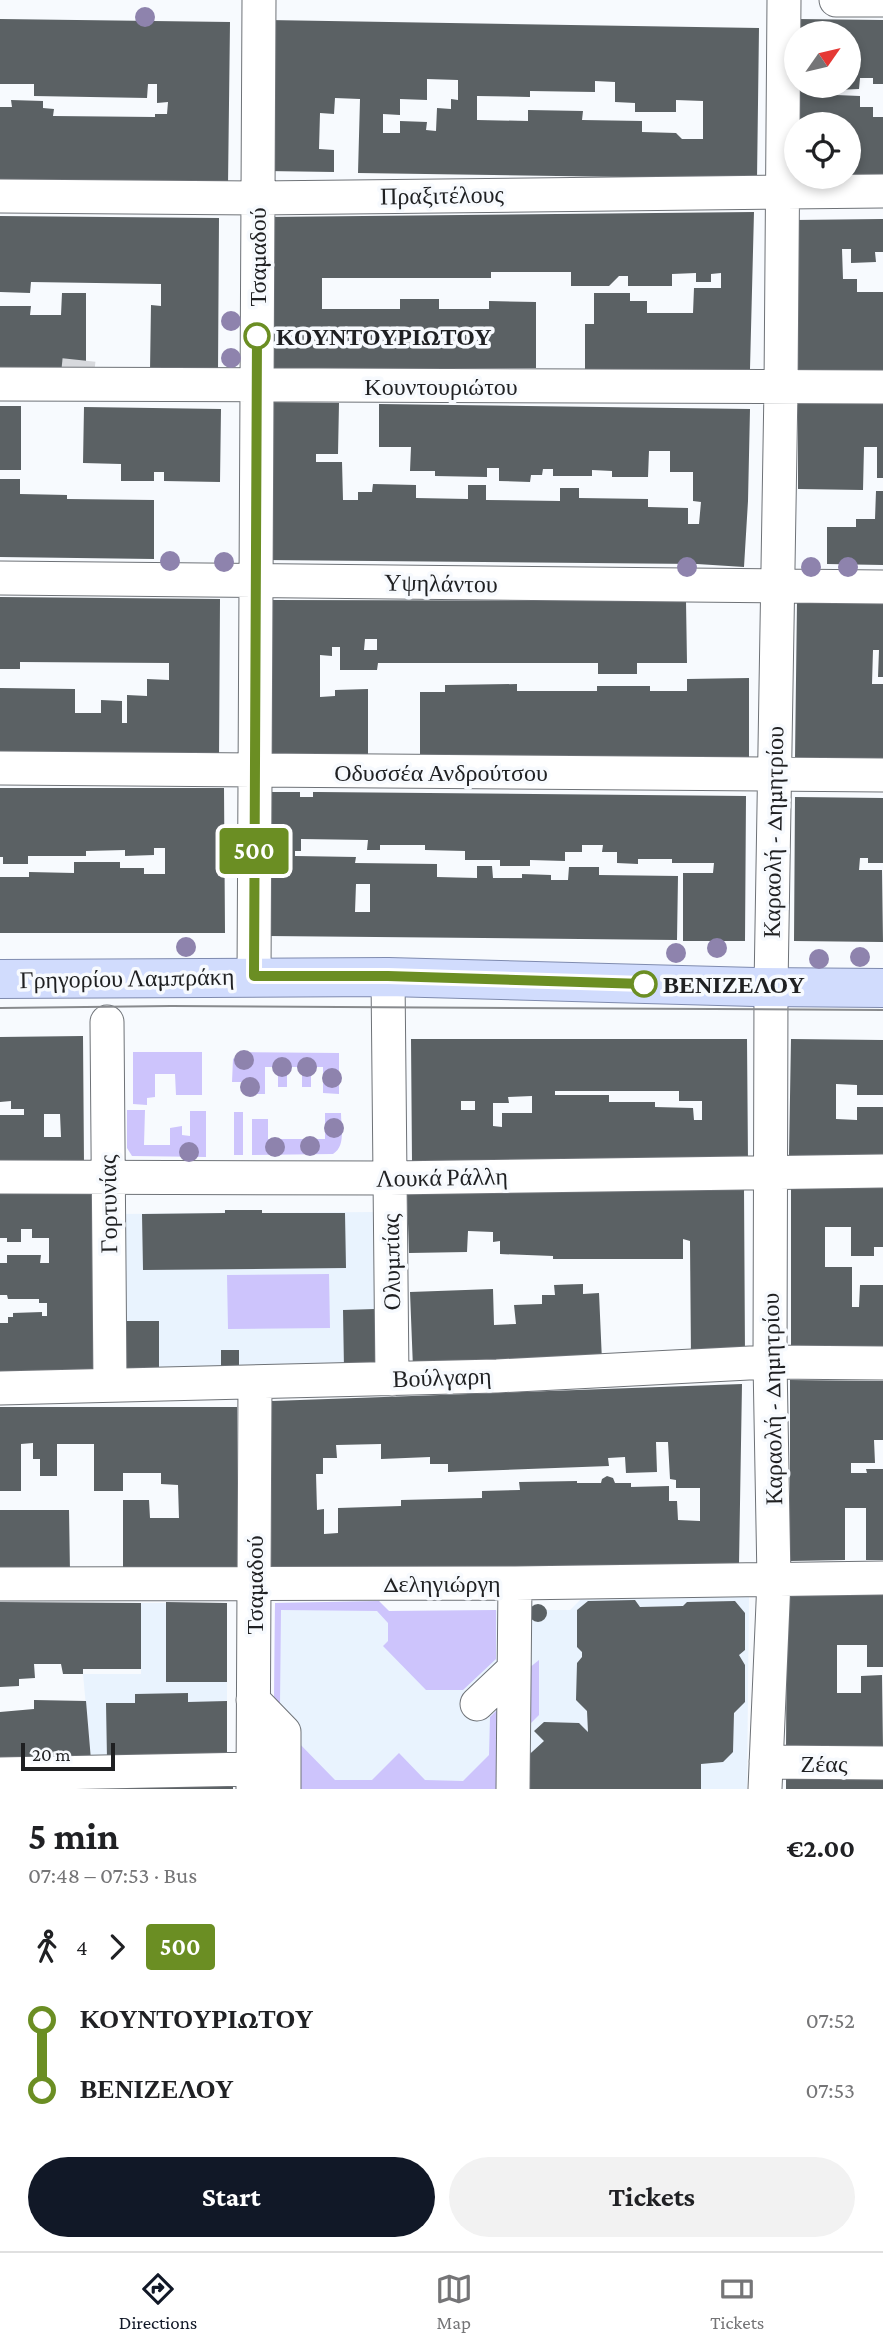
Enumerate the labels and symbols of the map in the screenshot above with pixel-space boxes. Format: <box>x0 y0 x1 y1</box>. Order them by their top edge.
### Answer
north arrow <box>784 21 861 98</box>
street label: Πραξιτέλους <box>380 180 505 210</box>
street label: Τσαμαδού <box>244 207 271 307</box>
marker: ΚΟΥΝΤΟΥΡΙΩΤΟΥ <box>244 323 270 349</box>
place label: ΚΟΥΝΤΟΥΡΙΩΤΟΥ <box>276 323 492 350</box>
street label: Κουντουριώτου <box>364 373 518 400</box>
street label: Υψηλάντου <box>384 569 498 597</box>
street label: Καραολή - Δημητρίου <box>758 726 788 938</box>
street label: Οδυσσέα Ανδρούτσου <box>334 759 548 786</box>
line badge: 500 <box>214 828 294 874</box>
street label: Γρηγορίου Λαμπράκη <box>19 963 235 993</box>
marker: ΒΕΝΙΖΕΛΟΥ <box>631 971 657 997</box>
place label: ΒΕΝΙΖΕΛΟΥ <box>663 971 805 998</box>
street label: Γορτυνίας <box>94 1154 122 1254</box>
street label: Λουκά Ράλλη <box>376 1162 508 1192</box>
street label: Ολυμπίας <box>377 1213 405 1311</box>
street label: Καραολή - Δημητρίου <box>757 1293 787 1505</box>
street label: Βούλγαρη <box>392 1362 492 1392</box>
street label: Τσαμαδού <box>241 1535 268 1635</box>
street label: Δεληγιώργη <box>383 1570 501 1597</box>
scale bar <box>21 1740 116 1772</box>
street label: Ζέας <box>801 1750 848 1777</box>

